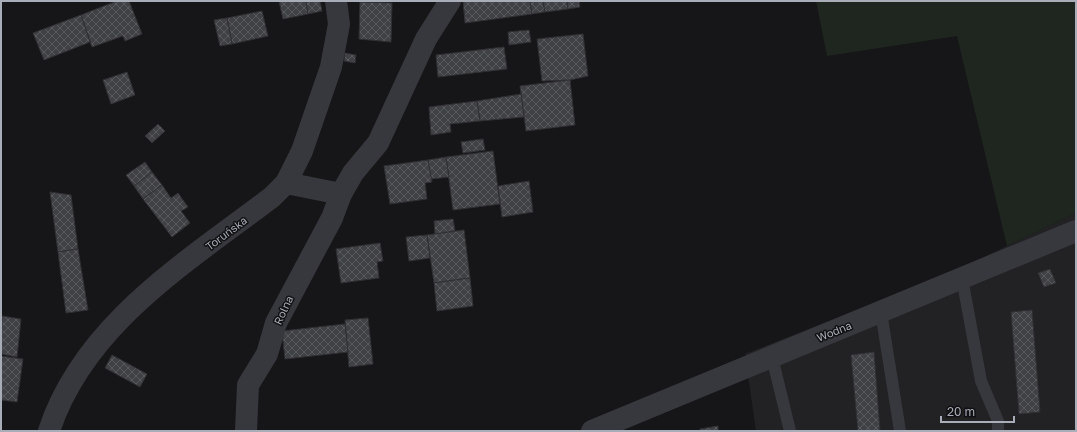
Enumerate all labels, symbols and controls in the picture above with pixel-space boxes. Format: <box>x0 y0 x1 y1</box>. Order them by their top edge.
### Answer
street label: Toruńska <box>203 213 249 253</box>
street label: Rolna <box>271 293 295 327</box>
street label: Wodna <box>815 318 853 344</box>
scale bar <box>941 398 1014 424</box>
text: 20 m <box>947 404 975 419</box>

